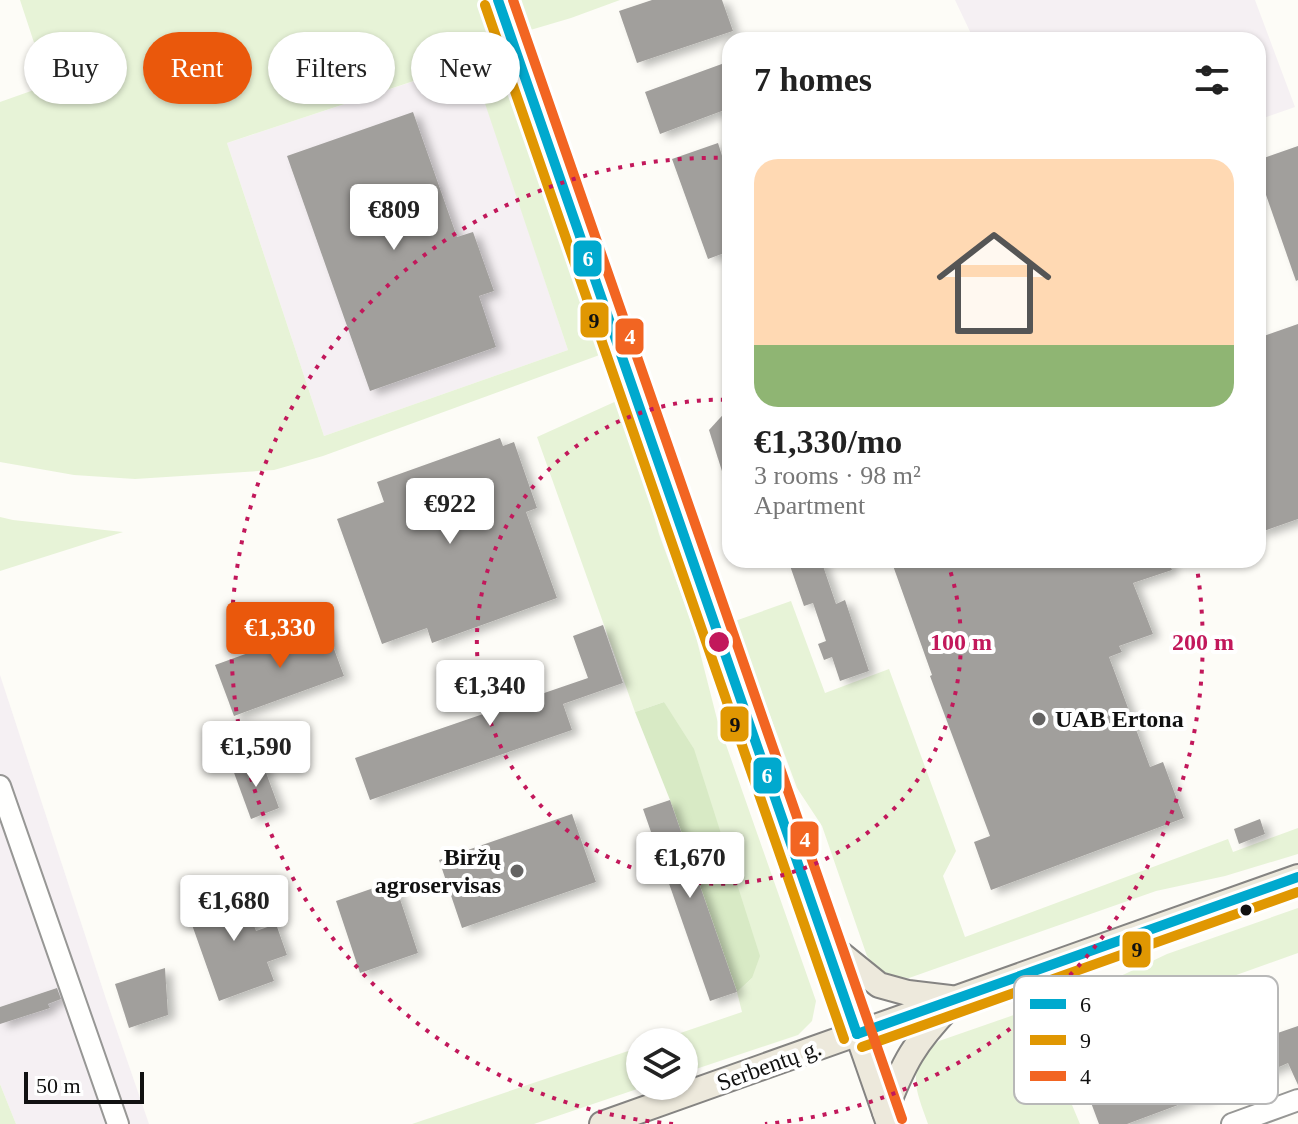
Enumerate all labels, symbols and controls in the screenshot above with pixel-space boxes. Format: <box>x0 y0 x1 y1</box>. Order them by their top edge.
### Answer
chip: Buy <box>24 32 127 104</box>
chip: Rent <box>143 32 252 104</box>
chip: Filters <box>268 32 395 104</box>
chip: New <box>411 32 520 104</box>
icon: filters <box>1190 58 1234 102</box>
text: 7 homes <box>754 61 872 98</box>
pin: €809 <box>347 184 441 252</box>
text: €809 <box>368 195 420 224</box>
icon: home <box>922 211 1066 355</box>
line badge: 6 <box>572 239 603 278</box>
text: 6 <box>583 246 594 271</box>
line badge: 9 <box>579 301 610 339</box>
text: 9 <box>589 308 600 333</box>
line badge: 4 <box>614 317 645 356</box>
text: 4 <box>625 324 636 349</box>
text: €1,330/mo <box>754 423 902 460</box>
text: 3 rooms · 98 m² <box>754 461 921 490</box>
pin: €922 <box>403 478 497 546</box>
text: €922 <box>424 489 476 518</box>
text: Apartment <box>754 491 865 520</box>
pin: €1,330 <box>215 602 345 670</box>
text: €1,330 <box>244 613 316 642</box>
centre of rings <box>705 628 733 656</box>
text: 100 m <box>930 629 992 655</box>
text: 200 m <box>1172 629 1234 655</box>
pin: €1,340 <box>425 660 555 728</box>
text: €1,340 <box>454 671 526 700</box>
line badge: 9 <box>719 705 750 743</box>
place label: UAB Ertona <box>1055 706 1184 732</box>
marker: UAB Ertona <box>1030 710 1048 728</box>
text: 9 <box>730 712 741 737</box>
pin: €1,590 <box>191 721 321 789</box>
text: €1,590 <box>220 732 292 761</box>
line badge: 6 <box>752 756 783 795</box>
text: 6 <box>762 763 773 788</box>
line badge: 4 <box>789 820 820 858</box>
text: 4 <box>800 827 811 852</box>
pin: €1,670 <box>625 832 755 900</box>
text: €1,670 <box>654 843 726 872</box>
place label: Biržų agroservisas <box>375 844 501 898</box>
marker: Biržų agroservisas <box>508 862 526 880</box>
pin: €1,680 <box>169 875 299 943</box>
text: €1,680 <box>198 886 270 915</box>
unlabelled marker <box>1238 902 1254 918</box>
line badge: 9 <box>1121 930 1152 969</box>
text: 9 <box>1132 937 1143 962</box>
legend <box>1014 976 1278 1104</box>
text: 6 <box>1080 992 1091 1017</box>
map controls <box>626 1028 698 1100</box>
button: layers <box>626 1028 698 1100</box>
text: 9 <box>1080 1028 1091 1053</box>
street label: Serbentų g. <box>713 1034 825 1096</box>
text: 4 <box>1080 1064 1091 1089</box>
scale bar <box>24 1068 144 1104</box>
text: 50 m <box>36 1073 81 1098</box>

